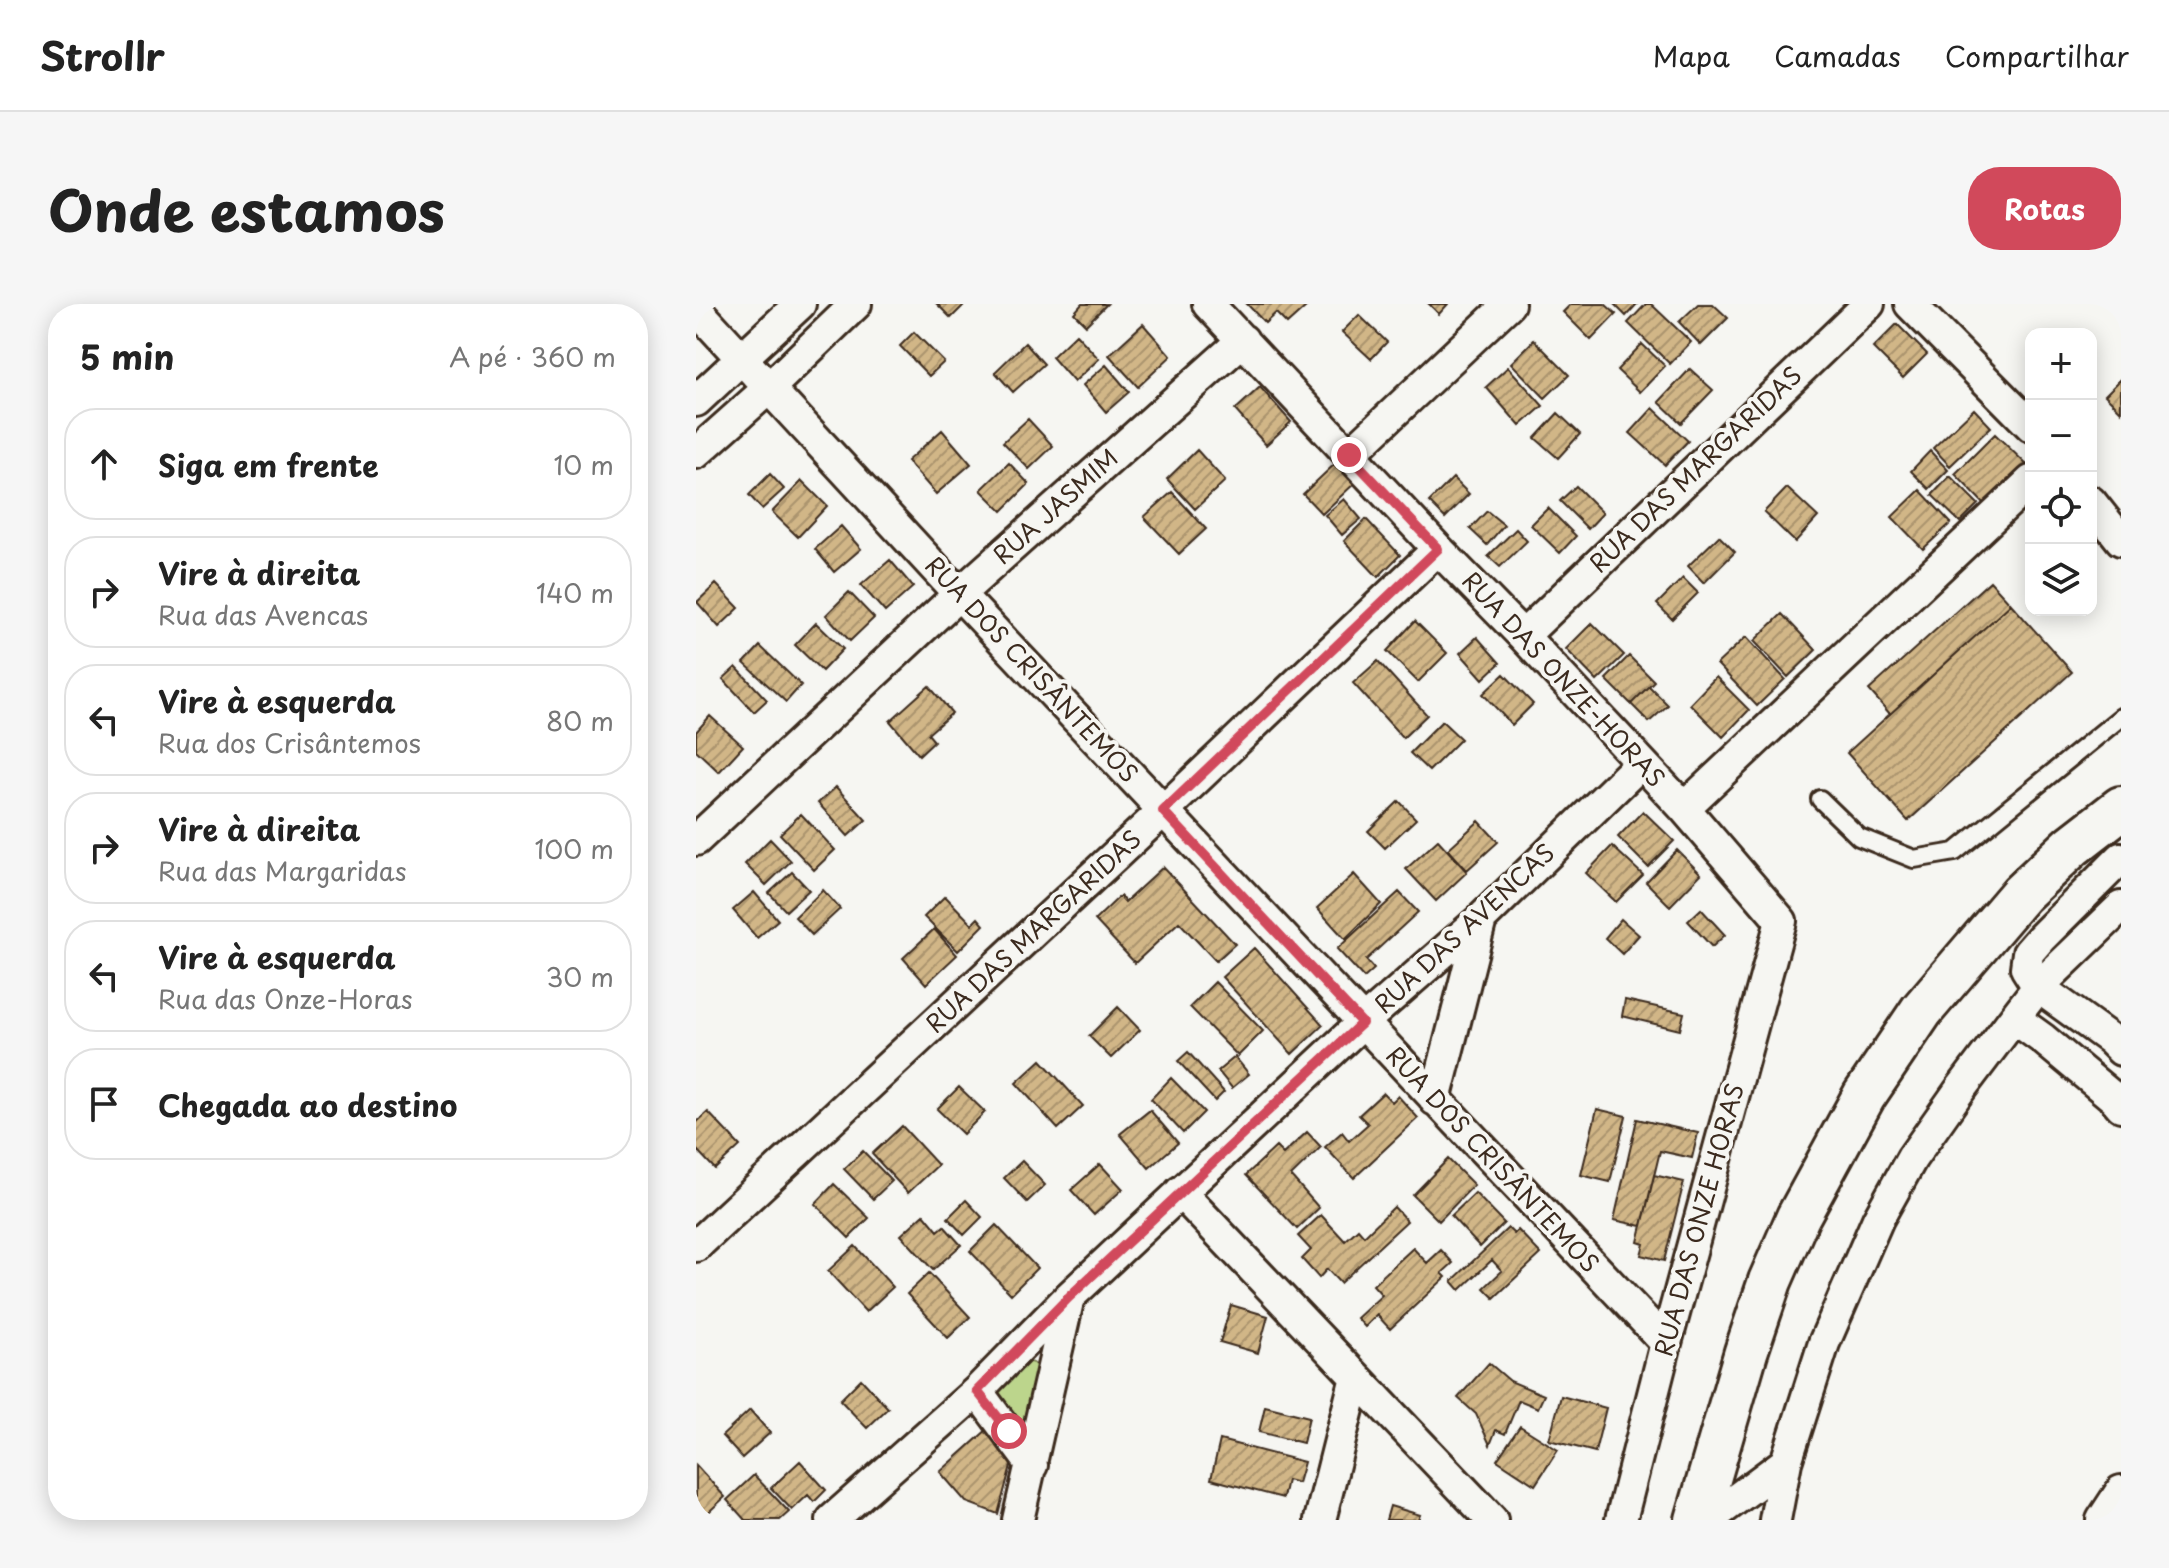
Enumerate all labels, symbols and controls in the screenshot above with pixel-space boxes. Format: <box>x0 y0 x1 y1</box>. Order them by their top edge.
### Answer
text: Strollr <box>40 27 165 84</box>
text: Mapa <box>1653 34 1730 77</box>
text: Camadas <box>1774 34 1901 77</box>
text: Compartilhar <box>1945 34 2129 77</box>
text: Onde estamos <box>48 166 445 251</box>
button: Rotas <box>1968 167 2121 250</box>
map controls <box>2025 328 2097 616</box>
button: + <box>2025 328 2097 400</box>
text: 5 min <box>80 330 174 382</box>
text: A pé · 360 m <box>449 337 616 376</box>
street label: RUA DAS MARGARIDAS <box>1580 357 1809 580</box>
button: − <box>2025 400 2097 472</box>
route end <box>1331 437 1367 473</box>
street label: RUA JASMIM <box>984 439 1125 572</box>
icon: ahead <box>82 442 126 486</box>
text: Siga em frente <box>158 442 379 487</box>
text: 10 m <box>553 445 614 484</box>
button: locate <box>2025 472 2097 544</box>
button: layers <box>2025 544 2097 616</box>
street label: RUA DOS CRISÂNTEMOS <box>918 547 1147 790</box>
text: Vire à direita <box>158 550 360 595</box>
street label: RUA DAS ONZE-HORAS <box>1455 563 1674 795</box>
icon: right <box>82 570 126 614</box>
text: 140 m <box>536 573 614 612</box>
text: Rua das Avencas <box>158 595 368 634</box>
text: Vire à esquerda <box>158 678 396 723</box>
icon: left <box>82 698 126 742</box>
text: 80 m <box>546 701 614 740</box>
text: Rua dos Crisântemos <box>158 723 421 762</box>
text: Vire à direita <box>158 806 360 851</box>
street label: RUA DAS MARGARIDAS <box>917 821 1149 1040</box>
icon: right <box>82 826 126 870</box>
text: 100 m <box>534 829 614 868</box>
street label: RUA DAS AVENCAS <box>1365 834 1562 1021</box>
text: Rua das Margaridas <box>158 851 407 890</box>
text: Vire à esquerda <box>158 934 396 979</box>
icon: left <box>82 954 126 998</box>
text: 30 m <box>546 957 614 996</box>
text: Rua das Onze-Horas <box>158 979 413 1018</box>
street label: RUA DOS CRISÂNTEMOS <box>1379 1037 1608 1280</box>
street label: RUA DAS ONZE HORAS <box>1644 1079 1752 1360</box>
icon: arrive <box>82 1082 126 1126</box>
text: Chegada ao destino <box>158 1082 457 1127</box>
route start <box>991 1413 1027 1449</box>

